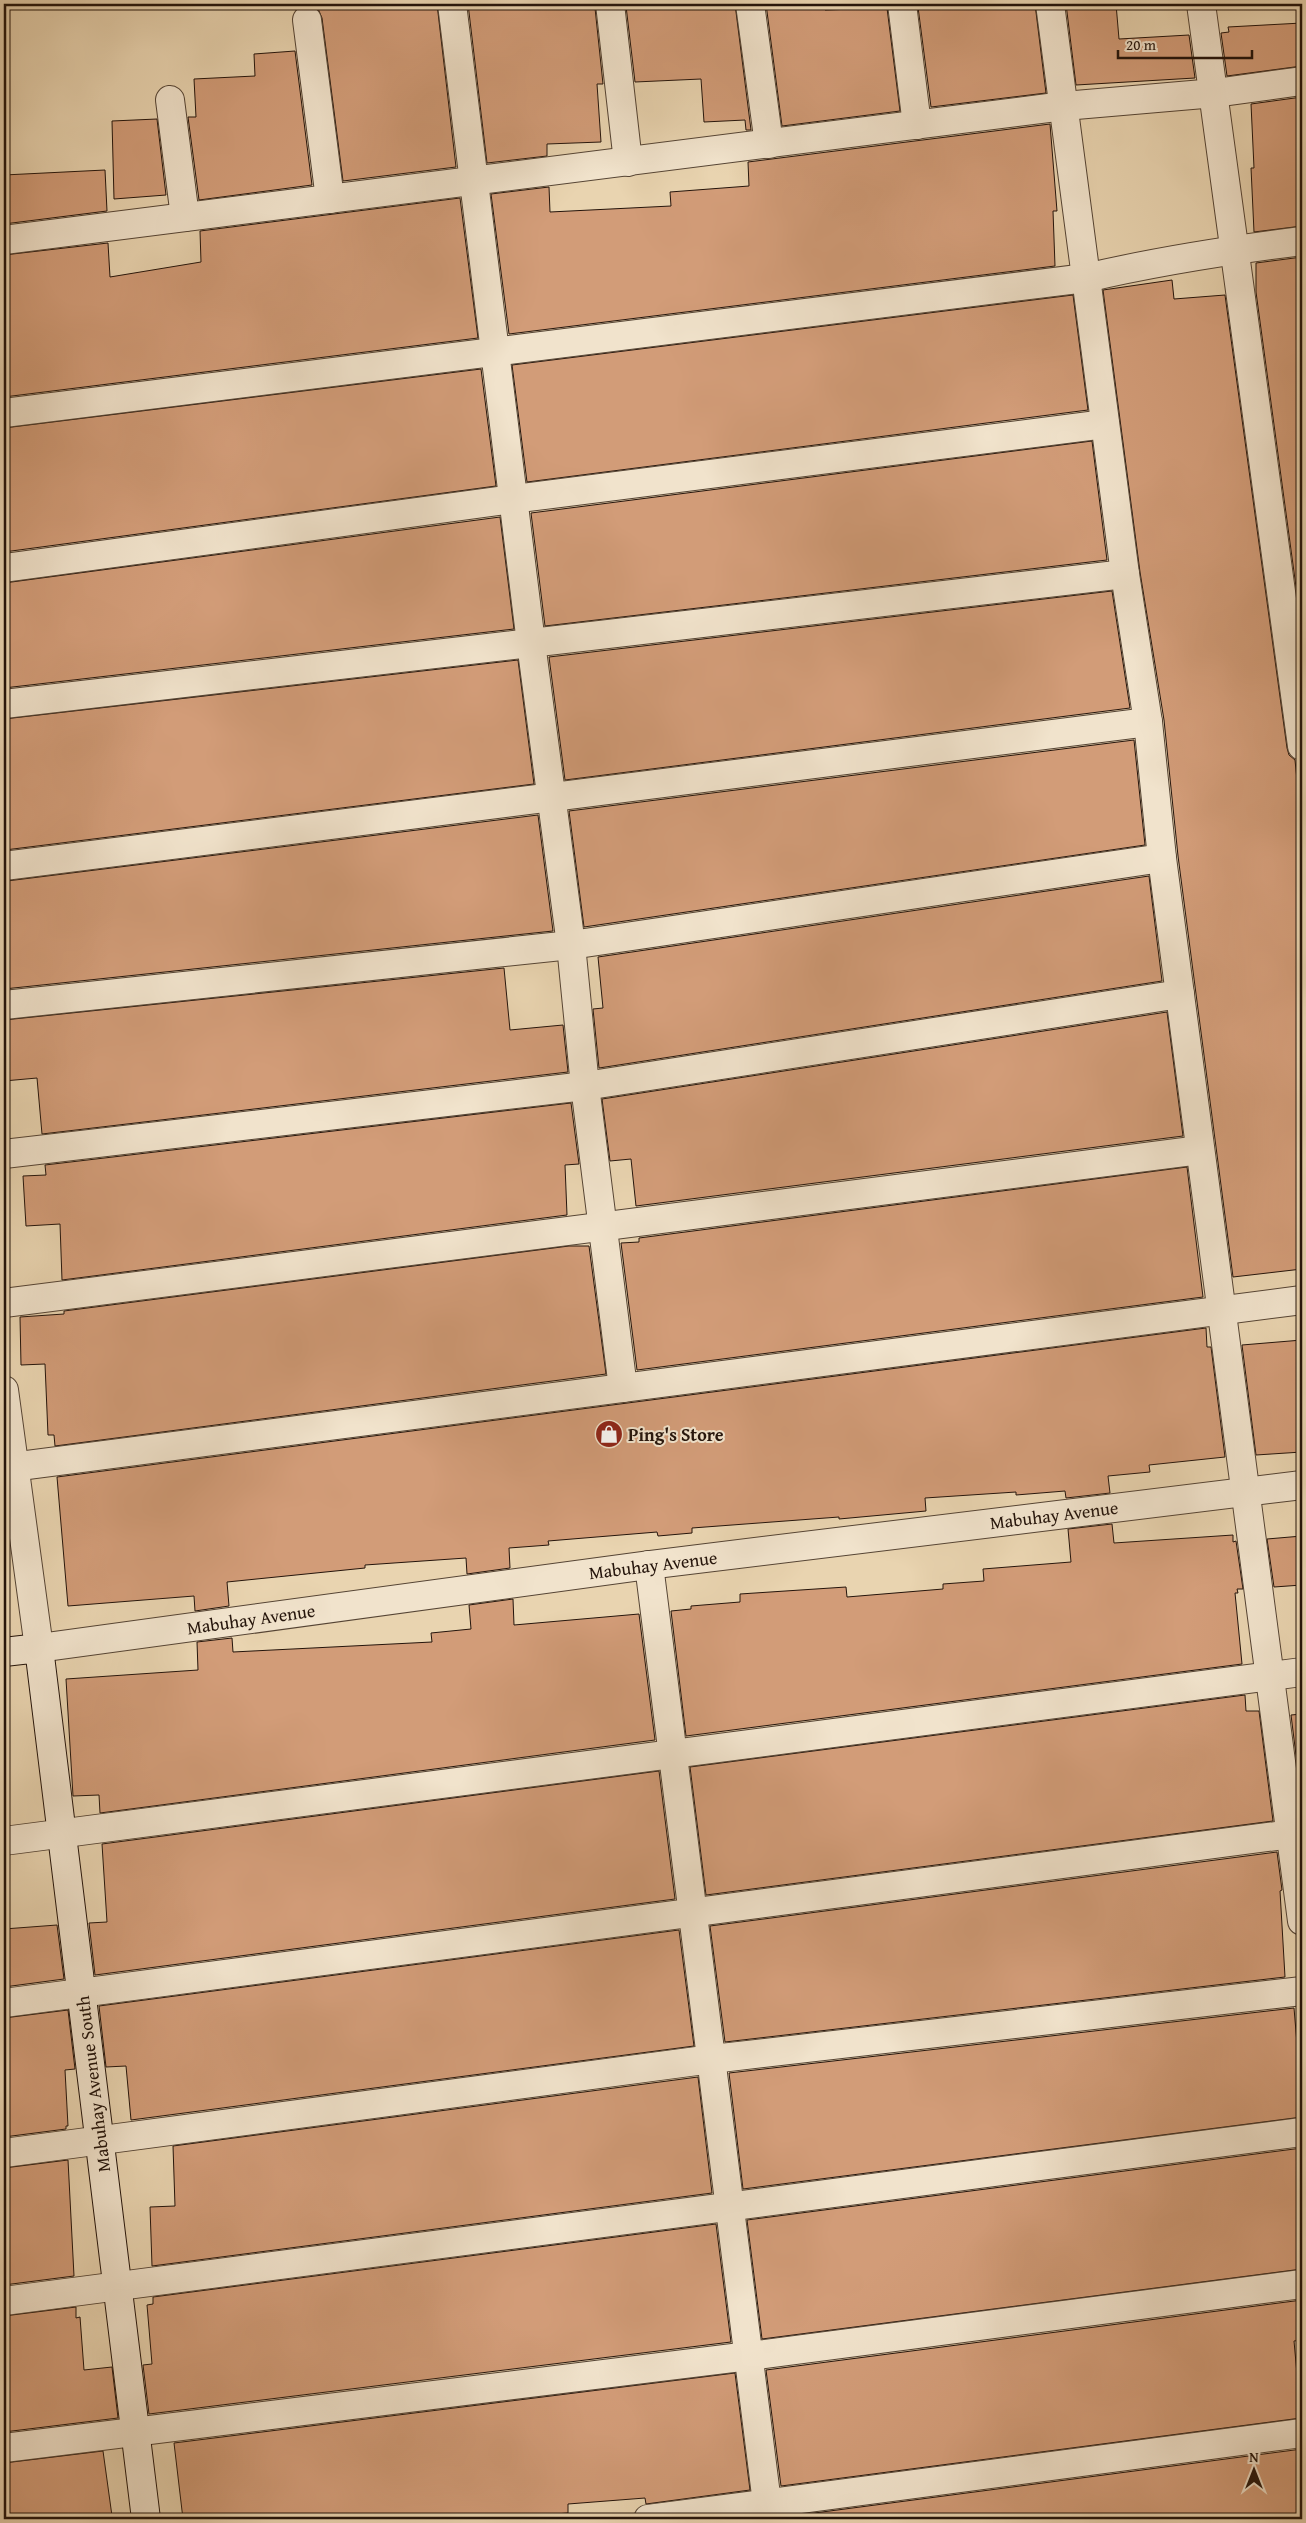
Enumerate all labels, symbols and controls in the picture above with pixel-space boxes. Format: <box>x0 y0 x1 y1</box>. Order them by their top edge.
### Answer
scale bar <box>1118 28 1252 60</box>
text: 20 m <box>1126 34 1157 55</box>
shop icon: Ping's Store <box>594 1419 624 1449</box>
place label: Ping's Store <box>628 1421 724 1448</box>
street label: Mabuhay Avenue <box>988 1494 1120 1536</box>
street label: Mabuhay Avenue <box>587 1544 719 1586</box>
street label: Mabuhay Avenue <box>185 1597 317 1641</box>
street label: Mabuhay Avenue South <box>69 1994 117 2174</box>
north arrow <box>1228 2446 1278 2496</box>
text: N <box>1249 2447 1259 2467</box>

